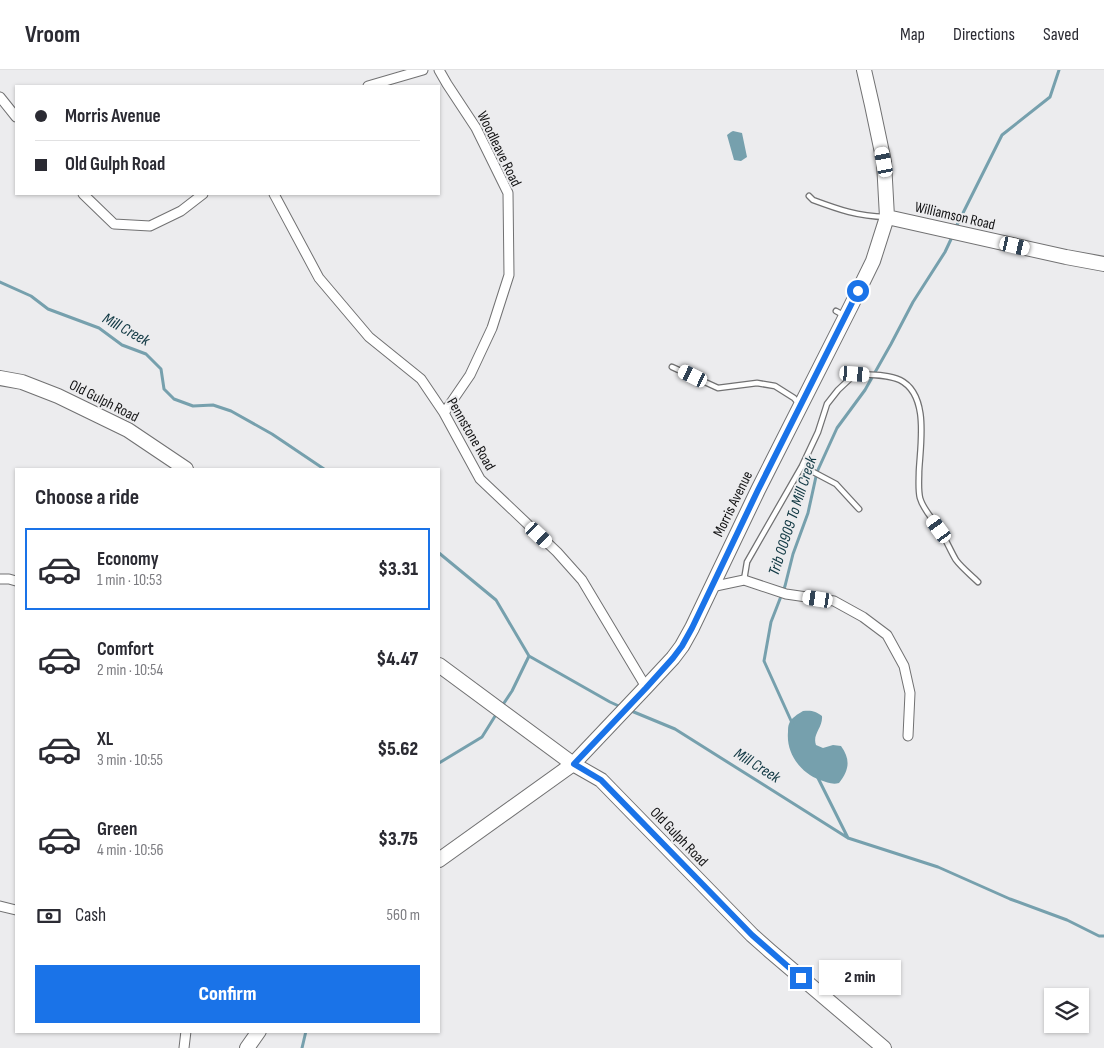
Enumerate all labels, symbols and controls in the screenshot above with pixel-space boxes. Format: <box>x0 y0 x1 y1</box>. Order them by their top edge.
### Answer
text: Vroom <box>25 20 80 49</box>
text: Map <box>900 24 925 45</box>
text: Directions <box>953 24 1015 45</box>
text: Saved <box>1043 24 1079 45</box>
text: Morris Avenue <box>65 105 161 128</box>
street label: Woodleave Road <box>473 108 525 190</box>
car <box>873 146 894 178</box>
text: Old Gulph Road <box>65 153 165 176</box>
street label: Williamson Road <box>913 198 997 234</box>
car <box>998 235 1031 257</box>
route start <box>847 280 869 302</box>
water label: Mill Creek <box>99 309 154 351</box>
car <box>676 363 709 389</box>
car <box>839 365 870 383</box>
street label: Old Gulph Road <box>66 375 142 427</box>
street label: Pennstone Road <box>442 394 500 474</box>
water label: Trib 00909 To Mill Creek <box>765 453 822 578</box>
street label: Morris Avenue <box>709 468 757 540</box>
text: Choose a ride <box>35 484 139 511</box>
car <box>924 512 953 546</box>
car <box>522 519 555 551</box>
icon: car <box>37 547 82 592</box>
text: Economy <box>97 548 159 571</box>
text: $3.31 <box>378 558 418 581</box>
text: 1 min · 10:53 <box>97 571 162 590</box>
car <box>802 589 833 609</box>
icon: car <box>37 637 82 682</box>
text: Comfort <box>97 638 154 661</box>
text: $4.47 <box>377 648 418 671</box>
text: 2 min · 10:54 <box>97 661 163 680</box>
icon: car <box>37 727 82 772</box>
text: XL <box>97 728 113 751</box>
text: $5.62 <box>377 738 418 761</box>
water label: Mill Creek <box>730 744 784 788</box>
text: 3 min · 10:55 <box>97 751 163 770</box>
street label: Old Gulph Road <box>646 803 712 871</box>
icon: car <box>37 817 82 862</box>
text: Green <box>97 818 137 841</box>
text: $3.75 <box>378 828 418 851</box>
text: 4 min · 10:56 <box>97 841 164 860</box>
icon: cash <box>35 902 63 930</box>
text: Cash <box>75 904 106 927</box>
text: 560 m <box>387 906 420 925</box>
callout: 2 min <box>818 960 901 996</box>
button: Confirm <box>35 965 420 1023</box>
route end <box>790 967 812 989</box>
text: 2 min <box>844 968 876 987</box>
map controls <box>1044 988 1089 1033</box>
button: layers <box>1044 988 1089 1033</box>

